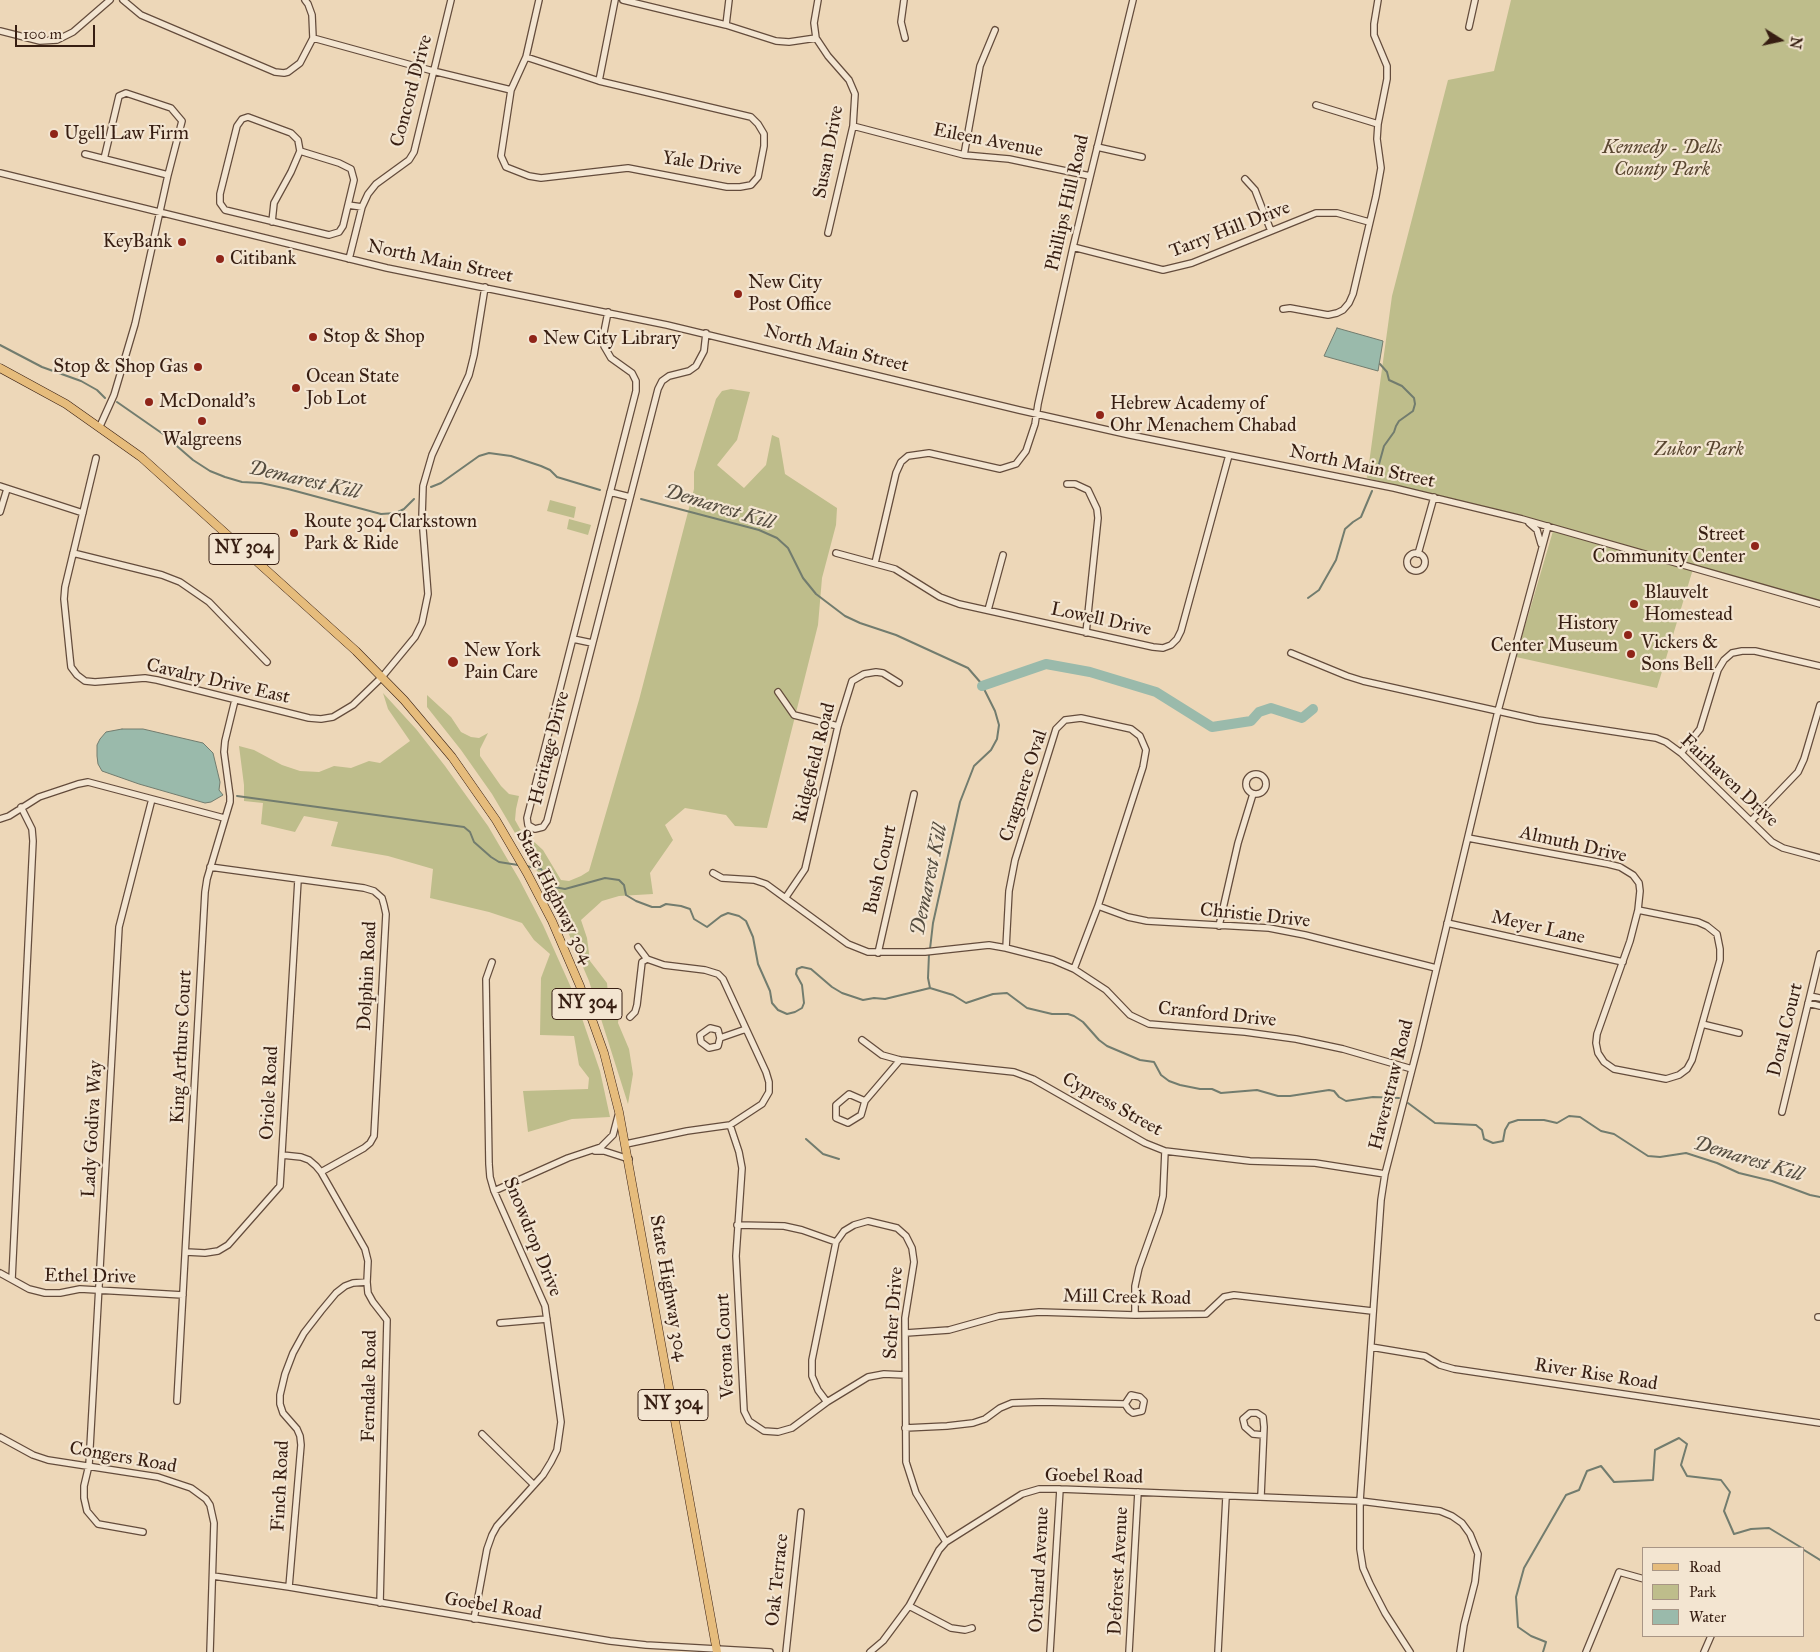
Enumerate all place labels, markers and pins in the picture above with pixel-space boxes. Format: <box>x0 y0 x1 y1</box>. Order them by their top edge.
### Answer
place label: Ugell Law Firm <box>64 123 189 145</box>
marker: Ugell Law Firm <box>48 128 60 140</box>
place label: KeyBank <box>103 231 172 253</box>
marker: KeyBank <box>176 236 188 248</box>
place label: Citibank <box>230 248 296 270</box>
marker: Citibank <box>214 253 226 265</box>
place label: New City Post Office <box>748 272 831 316</box>
marker: New City Post Office <box>732 288 744 300</box>
place label: Stop & Shop <box>323 326 425 348</box>
place label: New City Library <box>543 328 681 350</box>
marker: Stop & Shop <box>307 331 319 343</box>
marker: New City Library <box>527 333 539 345</box>
place label: Stop & Shop Gas <box>53 356 188 378</box>
marker: Stop & Shop Gas <box>192 361 204 373</box>
place label: Ocean State Job Lot <box>306 366 399 410</box>
marker: Ocean State Job Lot <box>290 382 302 394</box>
place label: McDonald's <box>159 391 255 413</box>
place label: Hebrew Academy of Ohr Menachem Chabad <box>1110 393 1297 437</box>
marker: McDonald's <box>143 396 155 408</box>
marker: Hebrew Academy of Ohr Menachem Chabad <box>1094 409 1106 421</box>
marker: Walgreens <box>196 415 208 427</box>
place label: Walgreens <box>162 429 242 451</box>
place label: Route 304 Clarkstown Park & Ride <box>304 511 477 555</box>
place label: Street Community Center <box>1592 524 1745 568</box>
marker: Route 304 Clarkstown Park & Ride <box>288 527 300 539</box>
marker: Street Community Center <box>1749 540 1761 552</box>
place label: Blauvelt Homestead <box>1644 582 1733 626</box>
marker: Blauvelt Homestead <box>1628 598 1640 610</box>
place label: History Center Museum <box>1491 613 1618 657</box>
marker: History Center Museum <box>1622 629 1634 641</box>
place label: Vickers & Sons Bell <box>1641 632 1718 676</box>
place label: New York Pain Care <box>464 640 540 684</box>
marker: Vickers & Sons Bell <box>1625 648 1637 660</box>
marker: New York Pain Care <box>446 655 460 669</box>

